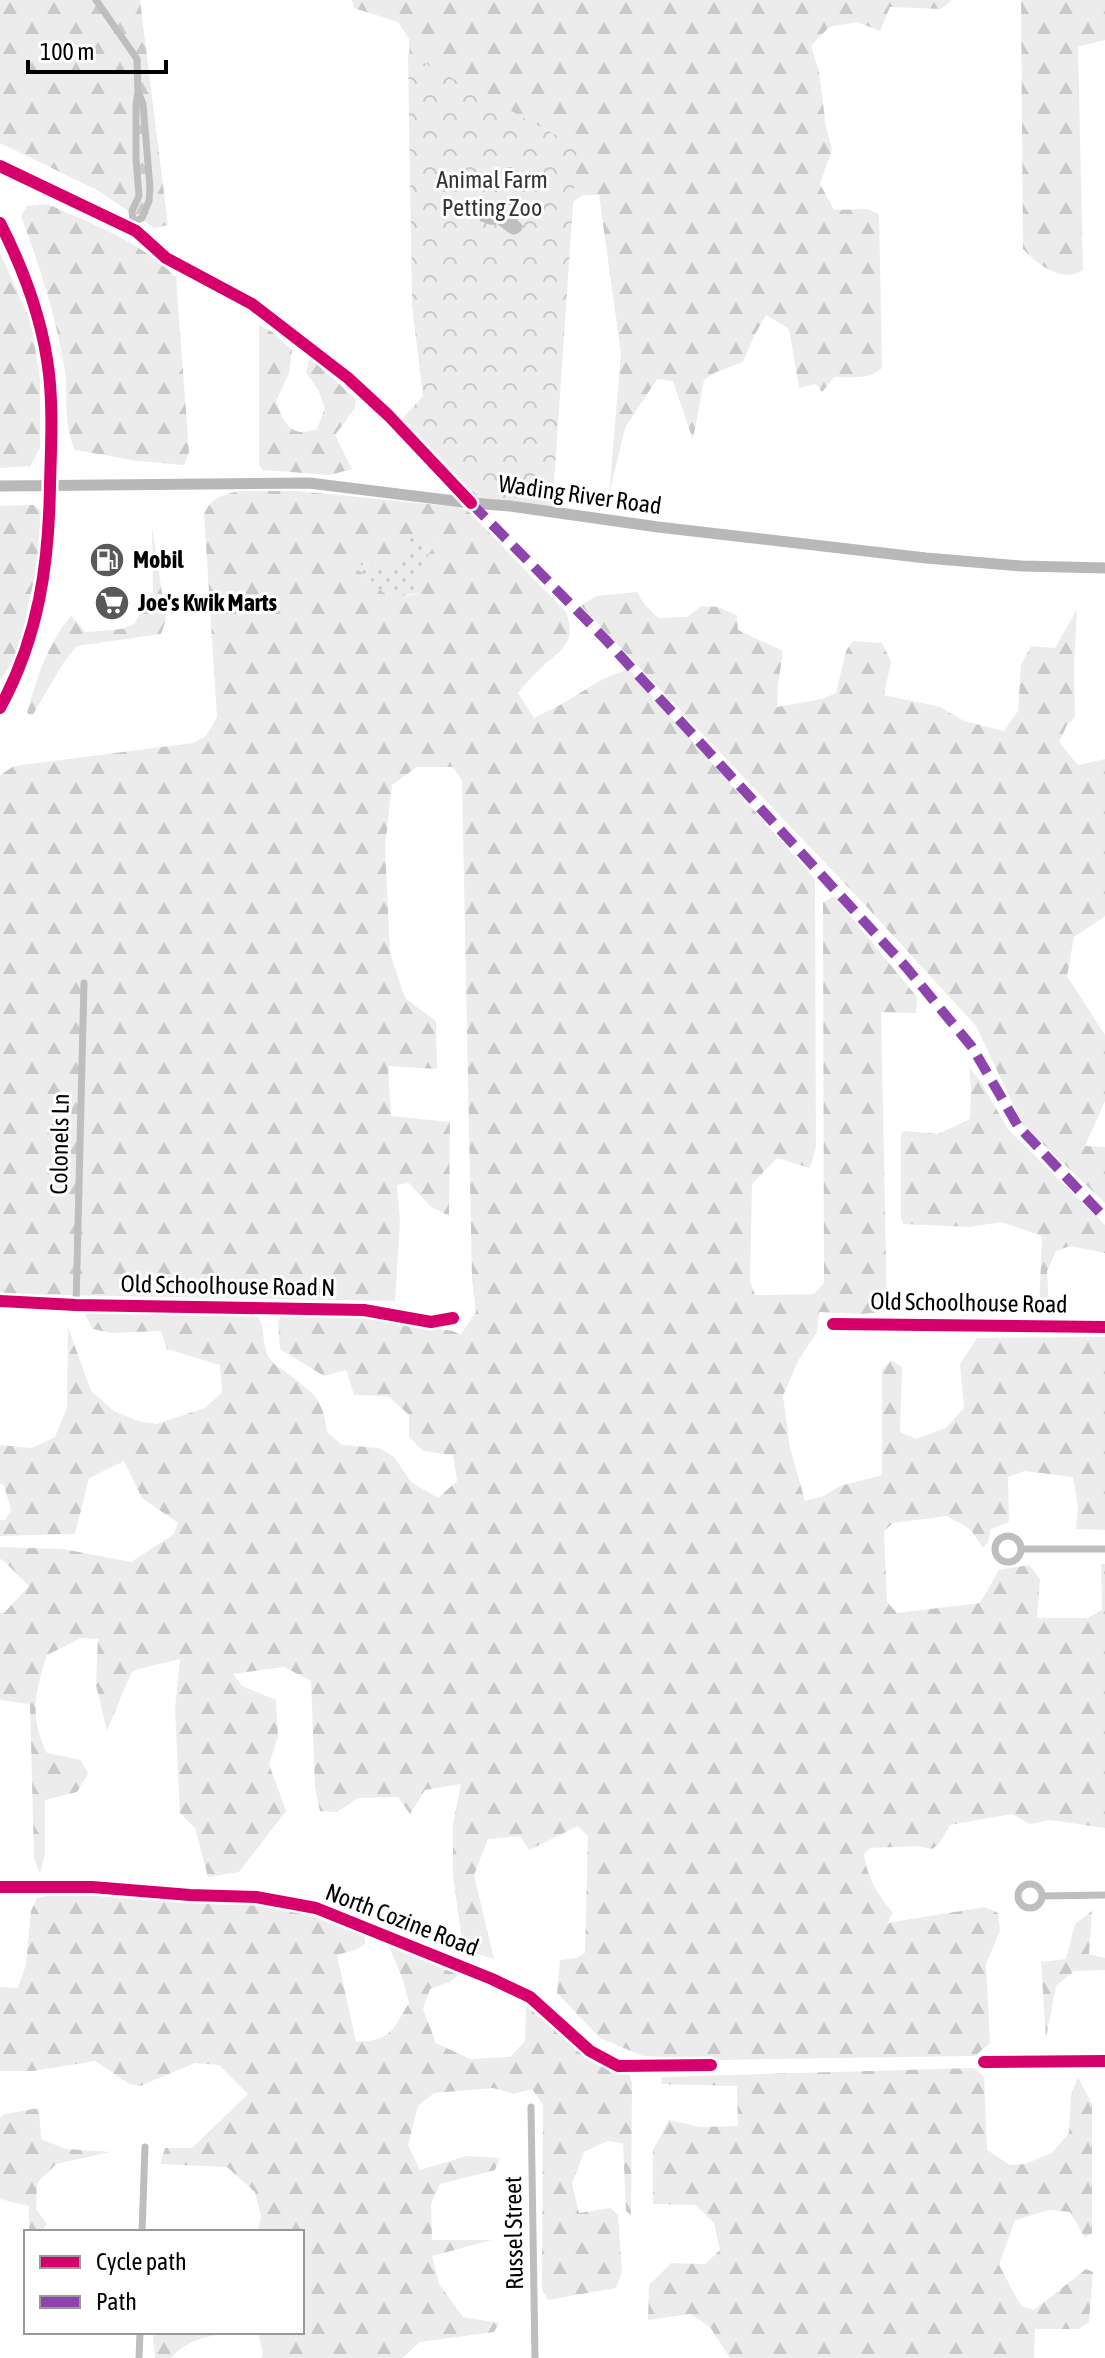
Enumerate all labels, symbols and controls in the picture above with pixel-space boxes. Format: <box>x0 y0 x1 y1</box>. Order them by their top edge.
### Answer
scale bar <box>28 24 166 74</box>
text: 100 m <box>40 38 94 65</box>
park label: Animal Farm Petting Zoo <box>436 166 548 221</box>
street label: Wading River Road <box>497 470 663 519</box>
fuel station icon: Mobil <box>88 541 126 579</box>
place label: Mobil <box>133 546 184 573</box>
supermarket icon: Joe's Kwik Marts <box>93 584 131 622</box>
place label: Joe's Kwik Marts <box>137 589 278 616</box>
street label: Colonels Ln <box>45 1093 74 1195</box>
street label: Old Schoolhouse Road N <box>120 1270 336 1301</box>
street label: Old Schoolhouse Road <box>870 1287 1068 1318</box>
street label: North Cozine Road <box>322 1878 483 1961</box>
street label: Russel Street <box>499 2176 528 2290</box>
legend <box>24 2230 304 2334</box>
text: Cycle path <box>96 2248 187 2275</box>
text: Path <box>96 2288 137 2315</box>

